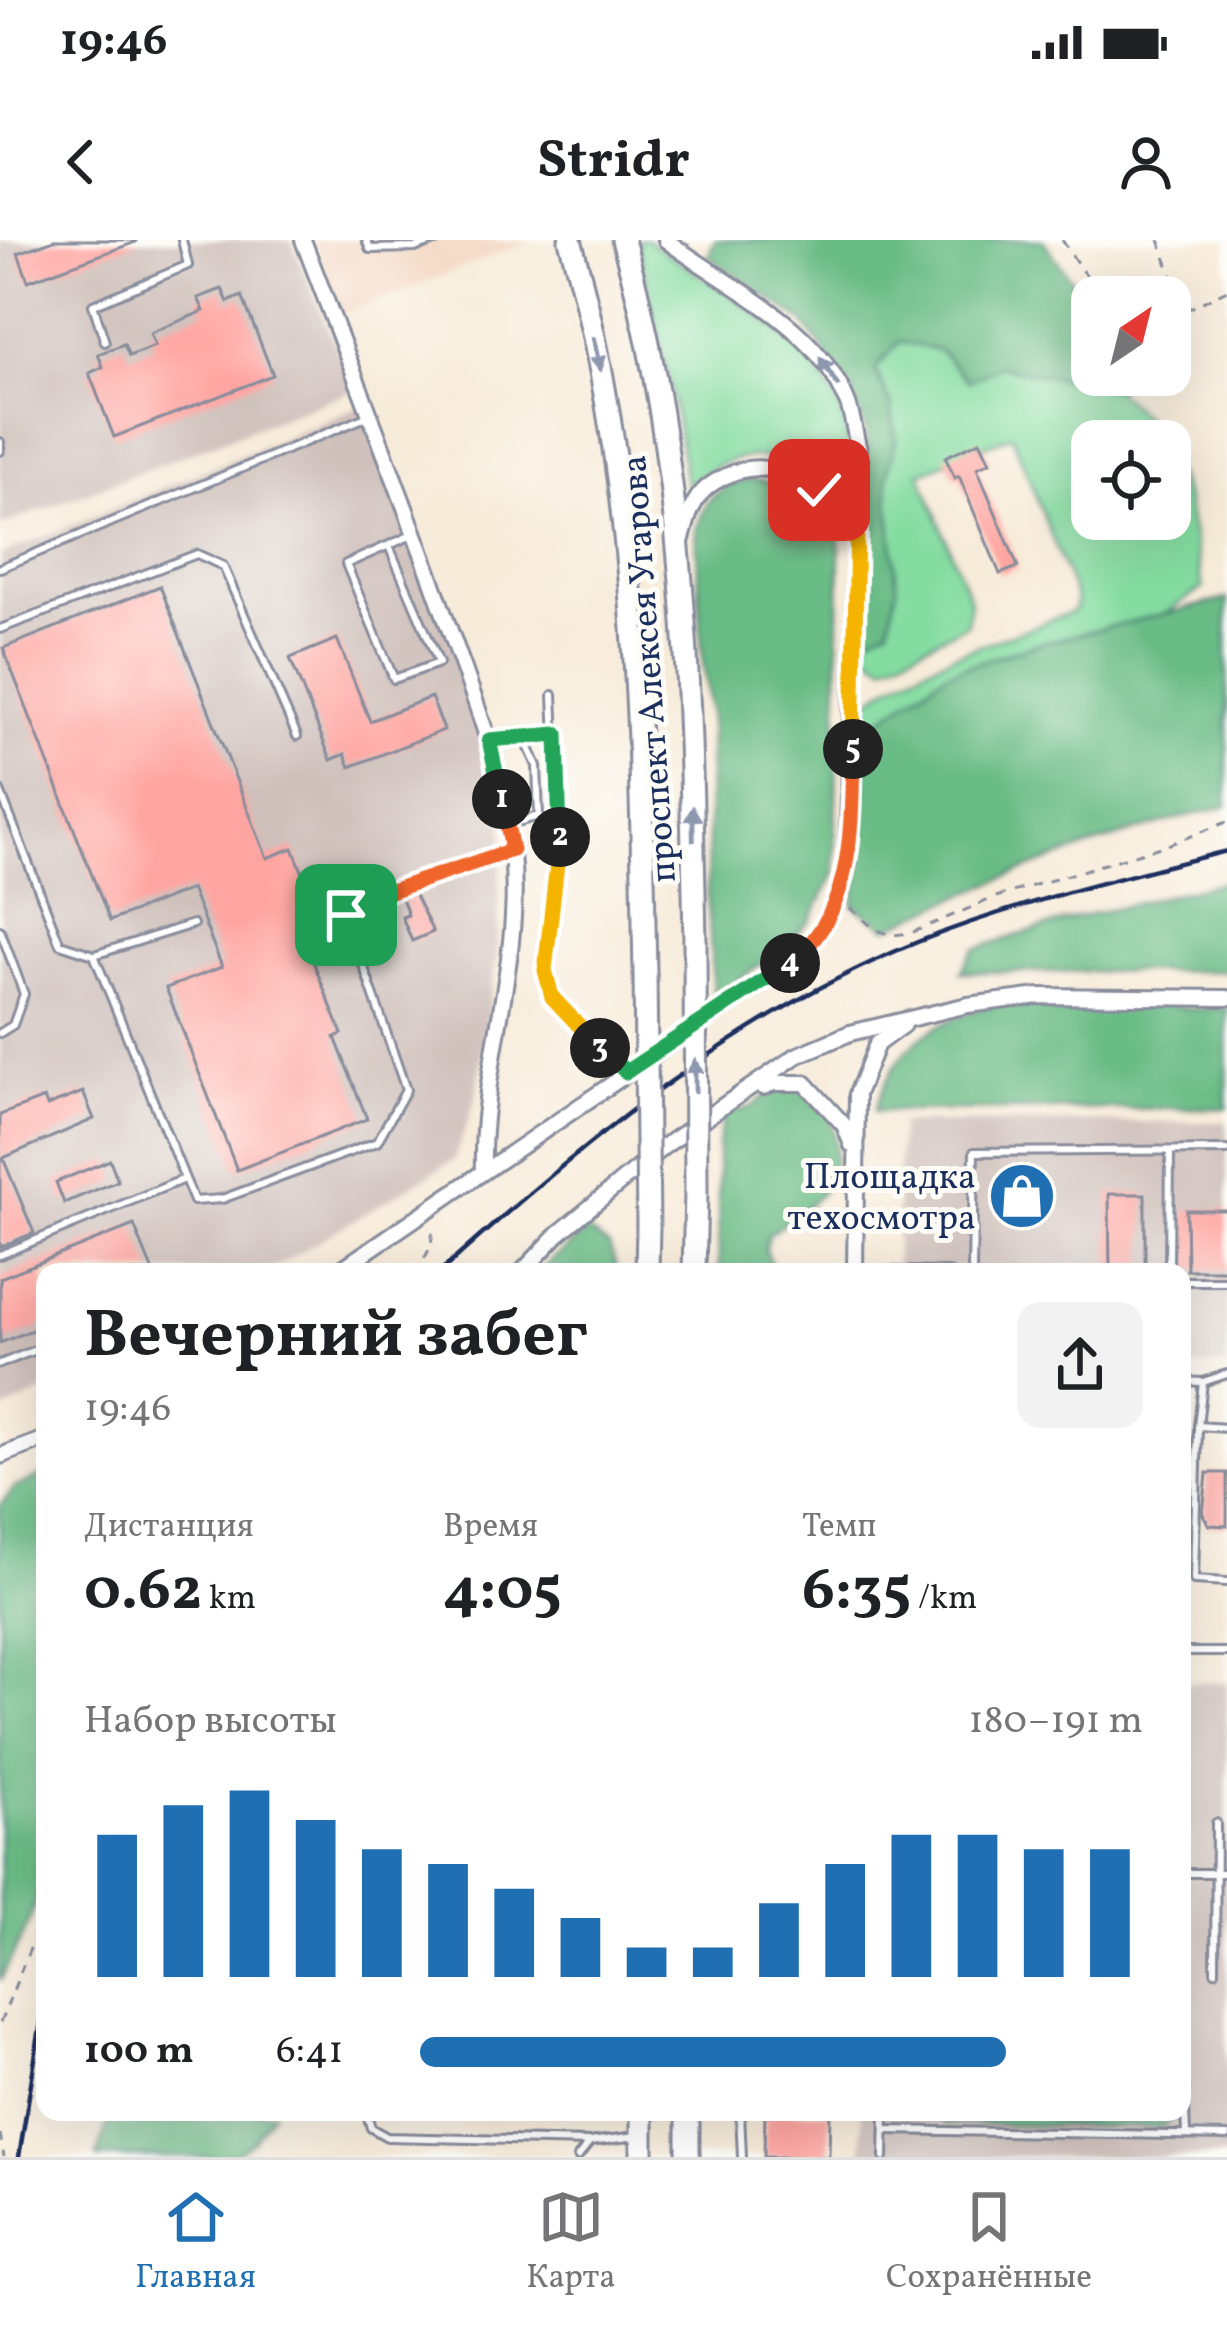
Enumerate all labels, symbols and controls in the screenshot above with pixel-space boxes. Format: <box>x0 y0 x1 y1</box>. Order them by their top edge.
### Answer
text: 19:46 <box>60 11 167 74</box>
text: Stridr <box>537 125 690 200</box>
icon: back <box>48 129 114 195</box>
icon: person <box>1113 129 1179 195</box>
north arrow <box>1071 276 1191 396</box>
map controls <box>1071 276 1191 540</box>
one-way arrow <box>588 335 607 373</box>
one-way arrow <box>819 356 841 389</box>
button: locate <box>1071 420 1191 540</box>
pin <box>768 439 870 541</box>
street label: проспект Алексея Угарова <box>611 453 691 884</box>
icon: check <box>786 457 852 523</box>
pin: 5 <box>823 719 883 779</box>
text: 5 <box>845 726 861 772</box>
pin: 1 <box>472 769 532 829</box>
text: 1 <box>495 776 509 822</box>
one-way arrow <box>683 804 702 842</box>
pin: 2 <box>530 807 590 867</box>
text: 2 <box>551 814 569 860</box>
pin <box>295 864 397 966</box>
icon: arrive <box>313 882 379 948</box>
pin: 4 <box>760 933 820 993</box>
text: 4 <box>780 940 800 986</box>
pin: 3 <box>570 1018 630 1078</box>
text: 3 <box>592 1025 608 1071</box>
one-way arrow <box>685 1056 705 1094</box>
place label: Площадка техосмотра <box>787 1154 976 1245</box>
shop icon: Площадка техосмотра <box>987 1161 1057 1231</box>
text: Вечерний забег <box>84 1292 588 1384</box>
button: share <box>1017 1302 1143 1428</box>
text: 19:46 <box>84 1383 171 1437</box>
text: Дистанция <box>84 1505 254 1551</box>
text: Время <box>443 1505 538 1551</box>
text: Темп <box>802 1505 876 1551</box>
text: 0.62 <box>84 1551 202 1634</box>
text: 4:05 <box>443 1551 562 1634</box>
text: 6:35 <box>802 1551 911 1634</box>
text: km <box>202 1577 256 1623</box>
text: /km <box>911 1577 977 1623</box>
text: Набор высоты <box>84 1695 337 1749</box>
text: 180–191 m <box>969 1695 1143 1749</box>
text: 100 m <box>84 2025 194 2079</box>
text: 6:41 <box>276 2025 343 2079</box>
tab: Главная <box>135 2184 256 2302</box>
tab: Карта <box>526 2184 616 2302</box>
tab: Сохранённые <box>886 2184 1092 2302</box>

